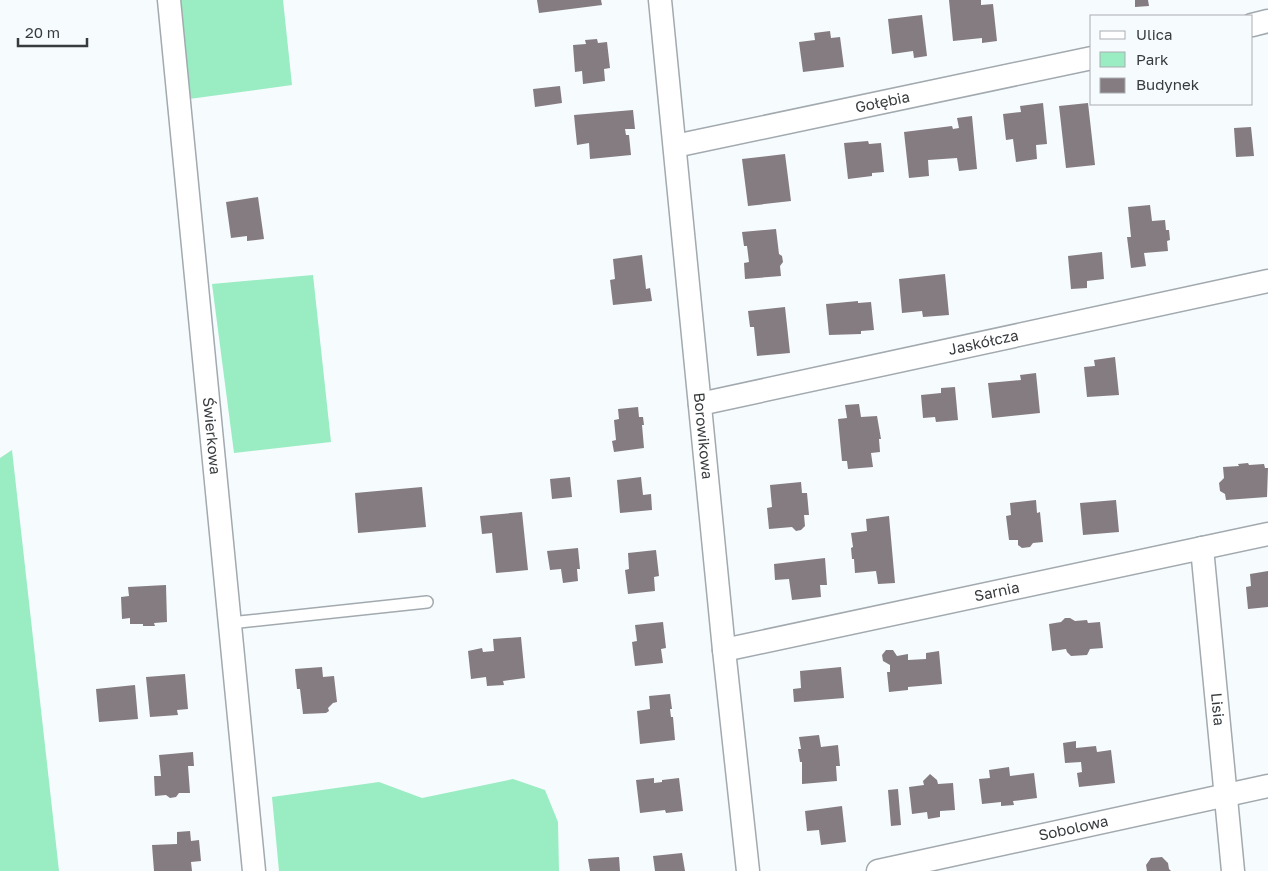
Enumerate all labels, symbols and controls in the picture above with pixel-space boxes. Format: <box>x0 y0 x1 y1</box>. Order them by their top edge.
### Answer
scale bar <box>18 15 86 47</box>
legend <box>1090 15 1253 105</box>
text: 20 m <box>25 23 60 41</box>
text: Ulica <box>1136 25 1172 43</box>
text: Park <box>1136 50 1169 68</box>
text: Budynek <box>1136 75 1200 93</box>
street label: Gołębia <box>853 87 911 116</box>
street label: Jaskółcza <box>946 325 1020 358</box>
street label: Borowikowa <box>691 392 717 480</box>
street label: Świerkowa <box>200 396 225 475</box>
street label: Sarnia <box>972 577 1021 604</box>
street label: Lisia <box>1208 692 1229 726</box>
street label: Sobolowa <box>1037 811 1110 844</box>

